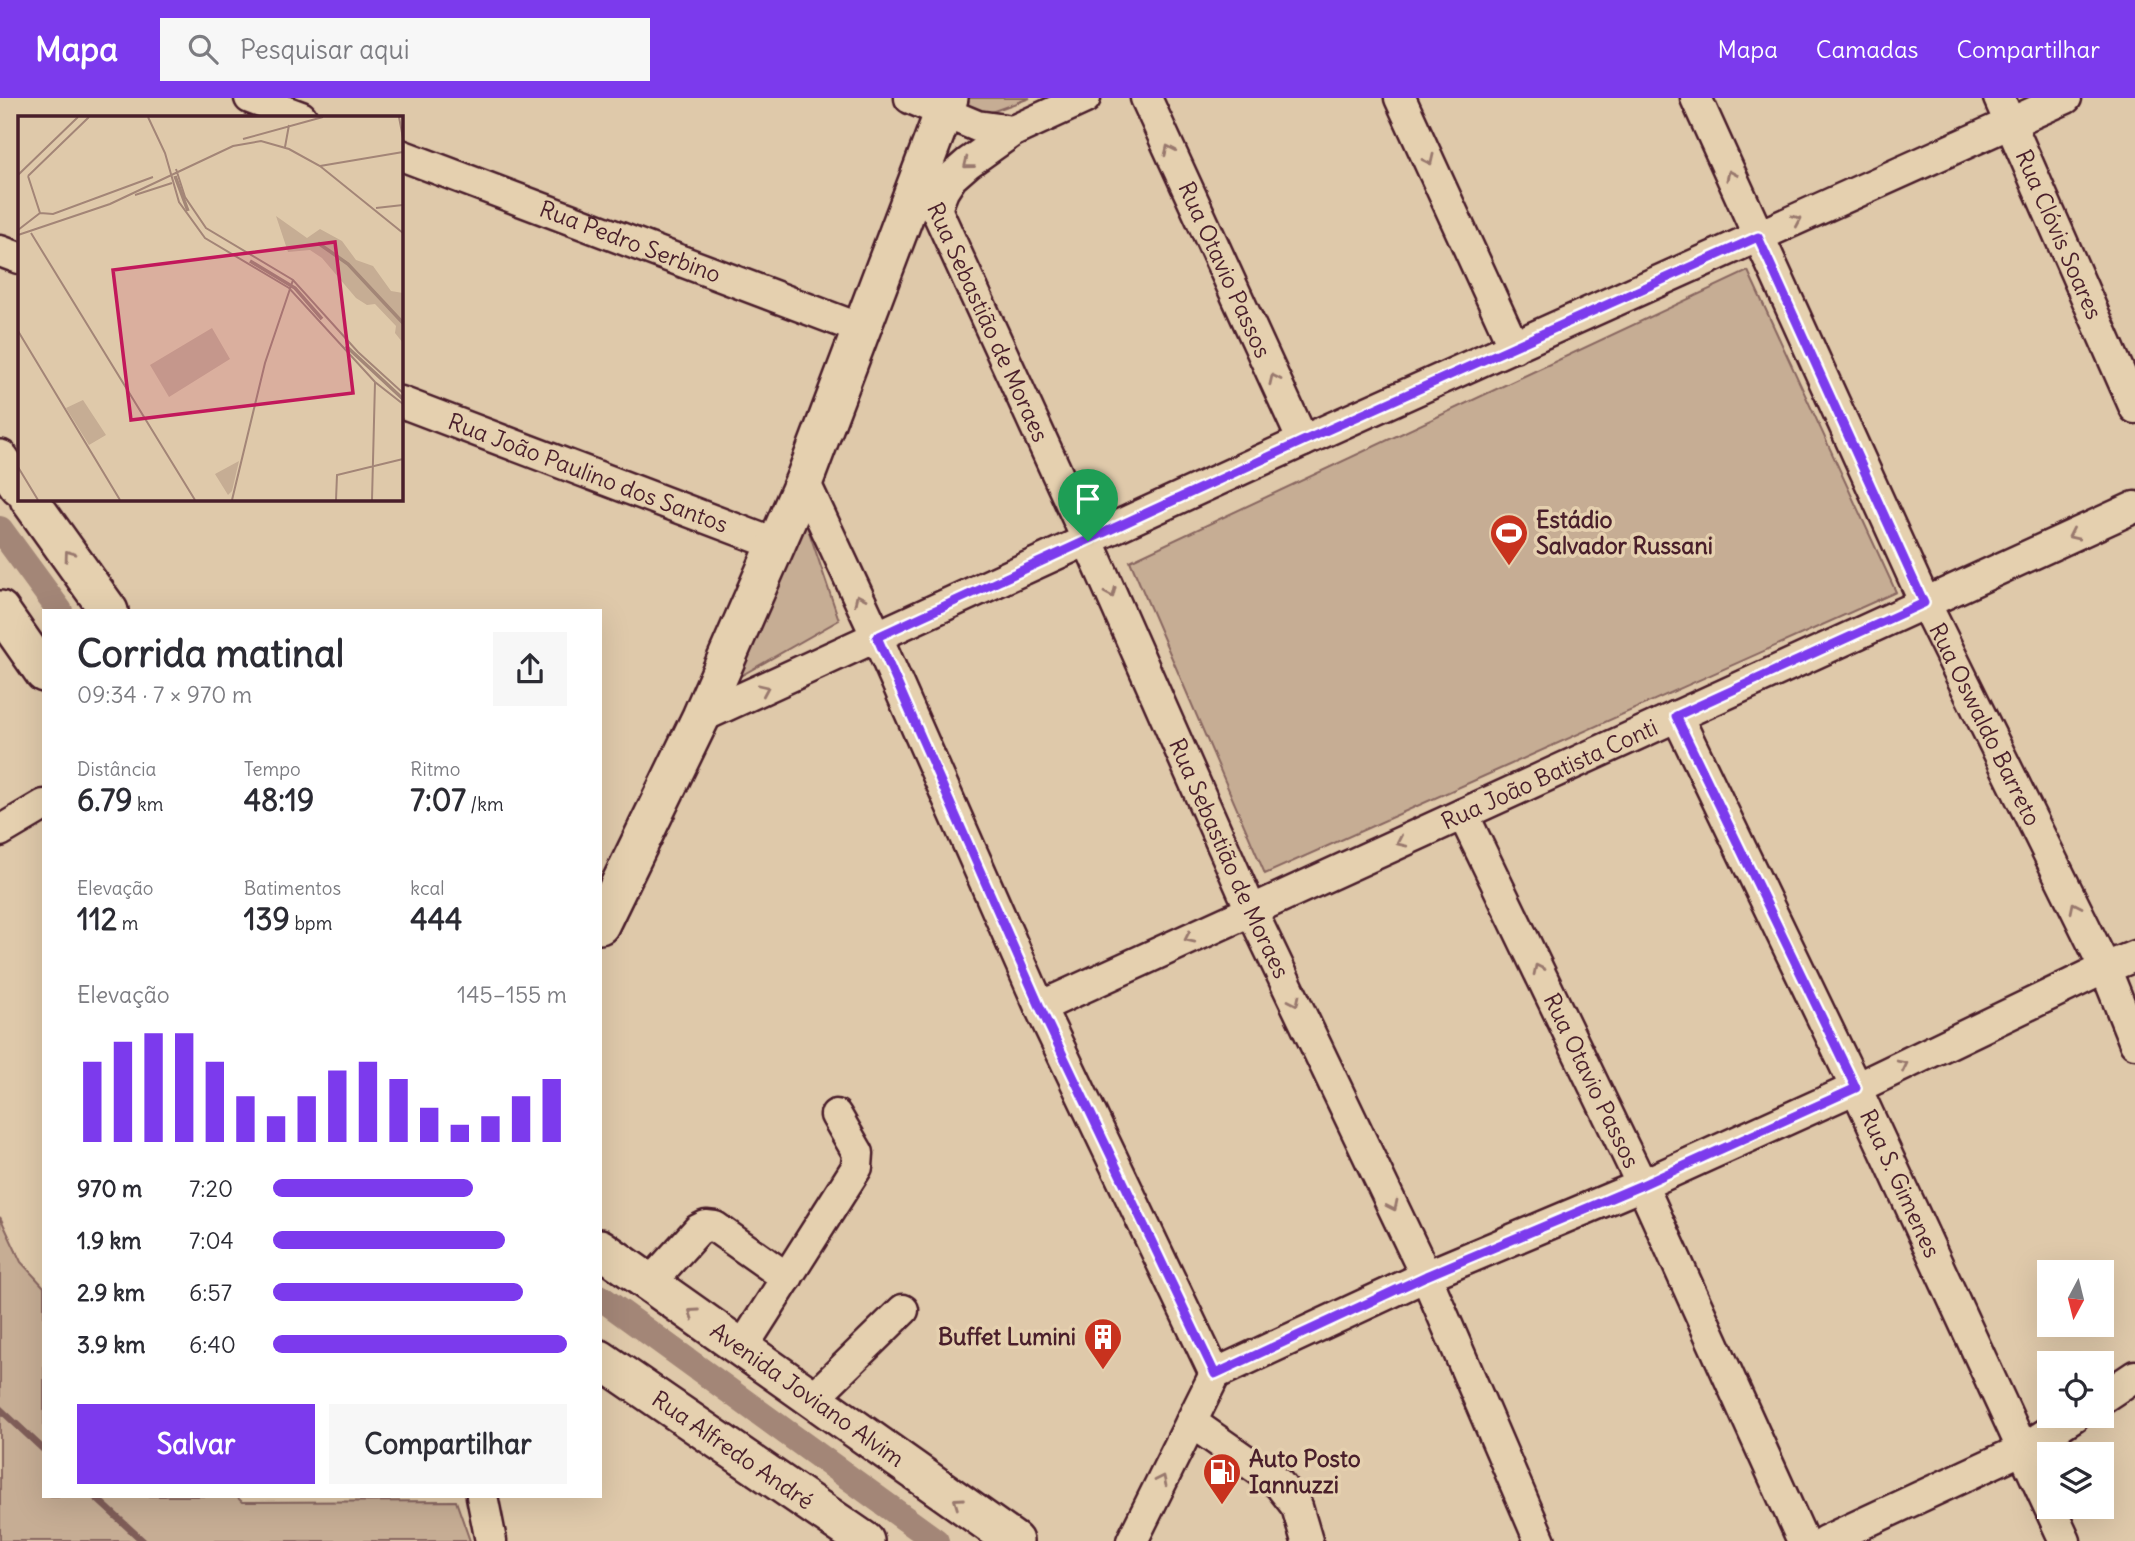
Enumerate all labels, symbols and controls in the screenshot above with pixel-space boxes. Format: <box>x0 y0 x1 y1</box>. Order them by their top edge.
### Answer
search box <box>160 18 650 81</box>
text: Mapa <box>35 28 118 70</box>
icon: search <box>184 30 222 68</box>
text: Pesquisar aqui <box>240 33 410 66</box>
text: Mapa <box>1717 34 1778 64</box>
text: Camadas <box>1816 34 1919 64</box>
text: Compartilhar <box>1957 34 2100 64</box>
inset map <box>18 116 402 500</box>
one-way arrow <box>1164 145 1178 157</box>
street label: Rua Clóvis Soares <box>2009 145 2109 324</box>
one-way arrow <box>1421 153 1435 165</box>
one-way arrow <box>963 156 975 169</box>
one-way arrow <box>1725 170 1739 182</box>
street label: Rua Otavio Passos <box>1172 177 1278 362</box>
street label: Rua Pedro Serbino <box>536 194 725 289</box>
street label: Rua Sebastião de Moraes <box>921 198 1056 446</box>
one-way arrow <box>1790 214 1802 228</box>
one-way arrow <box>1268 374 1282 387</box>
street label: Rua João Paulino dos Santos <box>444 406 732 539</box>
pin <box>1058 469 1118 541</box>
icon: arrive <box>1069 480 1107 518</box>
place label: Estádio Salvador Russani <box>1536 505 1713 560</box>
sports icon: Estádio Salvador Russani <box>1488 512 1530 567</box>
one-way arrow <box>2068 527 2080 541</box>
one-way arrow <box>65 550 78 563</box>
one-way arrow <box>1103 586 1117 598</box>
one-way arrow <box>854 594 868 607</box>
street label: Rua Oswaldo Barreto <box>1923 618 2048 830</box>
text: Corrida matinal <box>77 630 344 677</box>
button: share <box>493 632 567 706</box>
text: 09:34 · 7 × 970 m <box>77 680 252 709</box>
one-way arrow <box>756 683 769 697</box>
street label: Rua João Batista Conti <box>1437 712 1662 836</box>
street label: Rua Sebastião de Moraes <box>1163 734 1296 983</box>
text: Distância <box>77 757 156 781</box>
text: Tempo <box>244 757 301 781</box>
text: Ritmo <box>410 757 460 781</box>
text: 6.79 <box>77 781 132 819</box>
text: 48:19 <box>244 781 314 819</box>
text: 7:07 <box>410 781 466 819</box>
text: km <box>132 792 163 816</box>
text: /km <box>466 792 504 816</box>
one-way arrow <box>1395 834 1408 848</box>
text: Elevação <box>77 876 154 900</box>
text: Batimentos <box>244 876 341 900</box>
text: kcal <box>410 876 445 900</box>
text: 112 <box>77 900 117 938</box>
text: 139 <box>244 900 290 938</box>
text: 444 <box>410 900 462 938</box>
one-way arrow <box>2070 902 2084 914</box>
text: m <box>117 911 138 935</box>
text: bpm <box>290 911 332 935</box>
one-way arrow <box>1184 930 1196 944</box>
one-way arrow <box>1532 964 1546 976</box>
text: Elevação <box>77 980 170 1009</box>
text: 145–155 m <box>457 980 567 1009</box>
street label: Rua Otavio Passos <box>1538 988 1647 1173</box>
one-way arrow <box>1286 994 1300 1006</box>
one-way arrow <box>1896 1060 1908 1074</box>
street label: Rua S. Gimenes <box>1854 1105 1947 1262</box>
text: 970 m <box>77 1174 142 1203</box>
text: 7:20 <box>189 1174 233 1203</box>
one-way arrow <box>1384 1199 1398 1212</box>
text: 1.9 km <box>77 1226 142 1255</box>
text: 7:04 <box>189 1226 234 1255</box>
north arrow <box>2037 1260 2114 1337</box>
map controls <box>2037 1260 2114 1519</box>
text: 2.9 km <box>77 1278 145 1307</box>
text: 6:57 <box>189 1278 232 1307</box>
one-way arrow <box>688 1309 701 1321</box>
street label: Avenida Joviano Alvim <box>705 1316 910 1473</box>
building icon: Buffet Lumini <box>1082 1316 1124 1371</box>
place label: Buffet Lumini <box>938 1322 1076 1351</box>
text: 3.9 km <box>77 1330 145 1359</box>
text: 6:40 <box>189 1330 236 1359</box>
button: locate <box>2037 1351 2114 1428</box>
street label: Rua Alfredo André <box>647 1384 819 1515</box>
button: Salvar <box>77 1404 315 1484</box>
button: Compartilhar <box>329 1404 567 1484</box>
button: layers <box>2037 1442 2114 1519</box>
place label: Auto Posto Iannuzzi <box>1249 1444 1361 1499</box>
fuel station icon: Auto Posto Iannuzzi <box>1201 1451 1243 1506</box>
one-way arrow <box>1154 1475 1168 1487</box>
one-way arrow <box>953 1498 966 1510</box>

